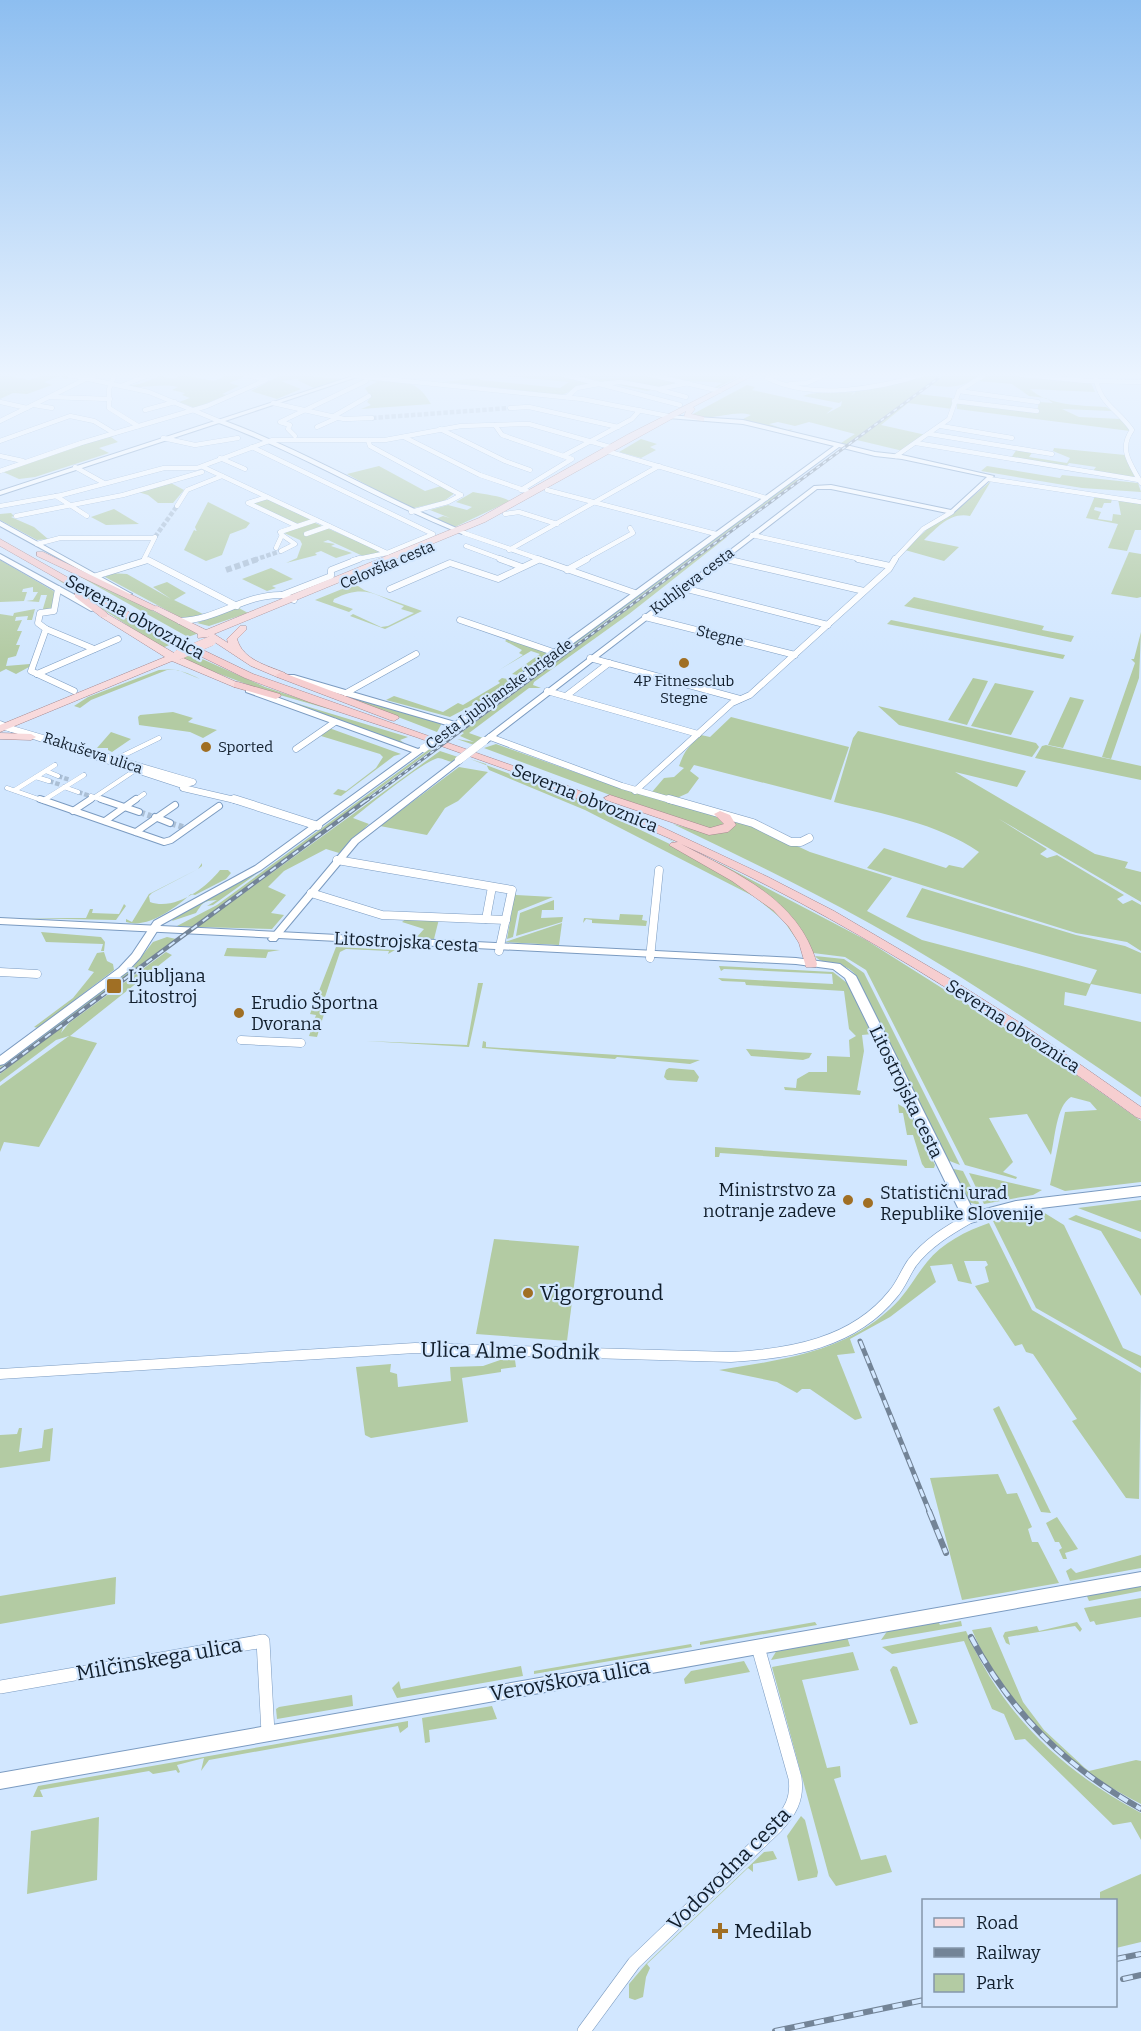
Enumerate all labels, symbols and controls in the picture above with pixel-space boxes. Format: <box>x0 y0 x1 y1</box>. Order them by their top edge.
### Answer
street label: Celovška cesta <box>337 537 437 593</box>
street label: Kuhljeva cesta <box>647 544 737 618</box>
street label: Severna obvoznica <box>62 570 209 664</box>
street label: Stegne <box>694 621 746 651</box>
street label: Cesta Ljubljanske brigade <box>422 635 576 753</box>
marker: 4P Fitnessclub Stegne <box>677 656 691 670</box>
place label: 4P Fitnessclub Stegne <box>634 672 734 707</box>
street label: Rakuševa ulica <box>41 728 145 778</box>
place label: Sported <box>218 738 273 756</box>
marker: Sported <box>199 740 213 754</box>
street label: Severna obvoznica <box>509 759 661 837</box>
street label: Litostrojska cesta <box>333 927 479 957</box>
place label: Ljubljana Litostroj <box>128 965 206 1008</box>
street label: Severna obvoznica <box>942 974 1084 1078</box>
marker: Ljubljana Litostroj <box>105 977 123 995</box>
place label: Erudio Športna Dvorana <box>251 992 378 1035</box>
marker: Erudio Športna Dvorana <box>232 1006 246 1020</box>
street label: Litostrojska cesta <box>864 1022 948 1162</box>
place label: Ministrstvo za notranje zadeve <box>703 1179 836 1222</box>
place label: Statistični urad Republike Slovenije <box>880 1182 1044 1225</box>
marker: Ministrstvo za notranje zadeve <box>841 1193 855 1207</box>
marker: Statistični urad Republike Slovenije <box>861 1196 875 1210</box>
place label: Vigorground <box>540 1280 663 1306</box>
marker: Vigorground <box>521 1286 535 1300</box>
street label: Ulica Alme Sodnik <box>420 1336 600 1366</box>
street label: Milčinskega ulica <box>74 1632 245 1686</box>
street label: Verovškova ulica <box>488 1653 653 1707</box>
street label: Vodovodna cesta <box>662 1801 797 1936</box>
legend <box>922 1899 1117 2007</box>
text: Road <box>976 1912 1019 1934</box>
place label: Medilab <box>734 1918 812 1944</box>
marker: Medilab <box>711 1922 729 1940</box>
text: Railway <box>976 1942 1041 1964</box>
text: Park <box>976 1972 1015 1994</box>

